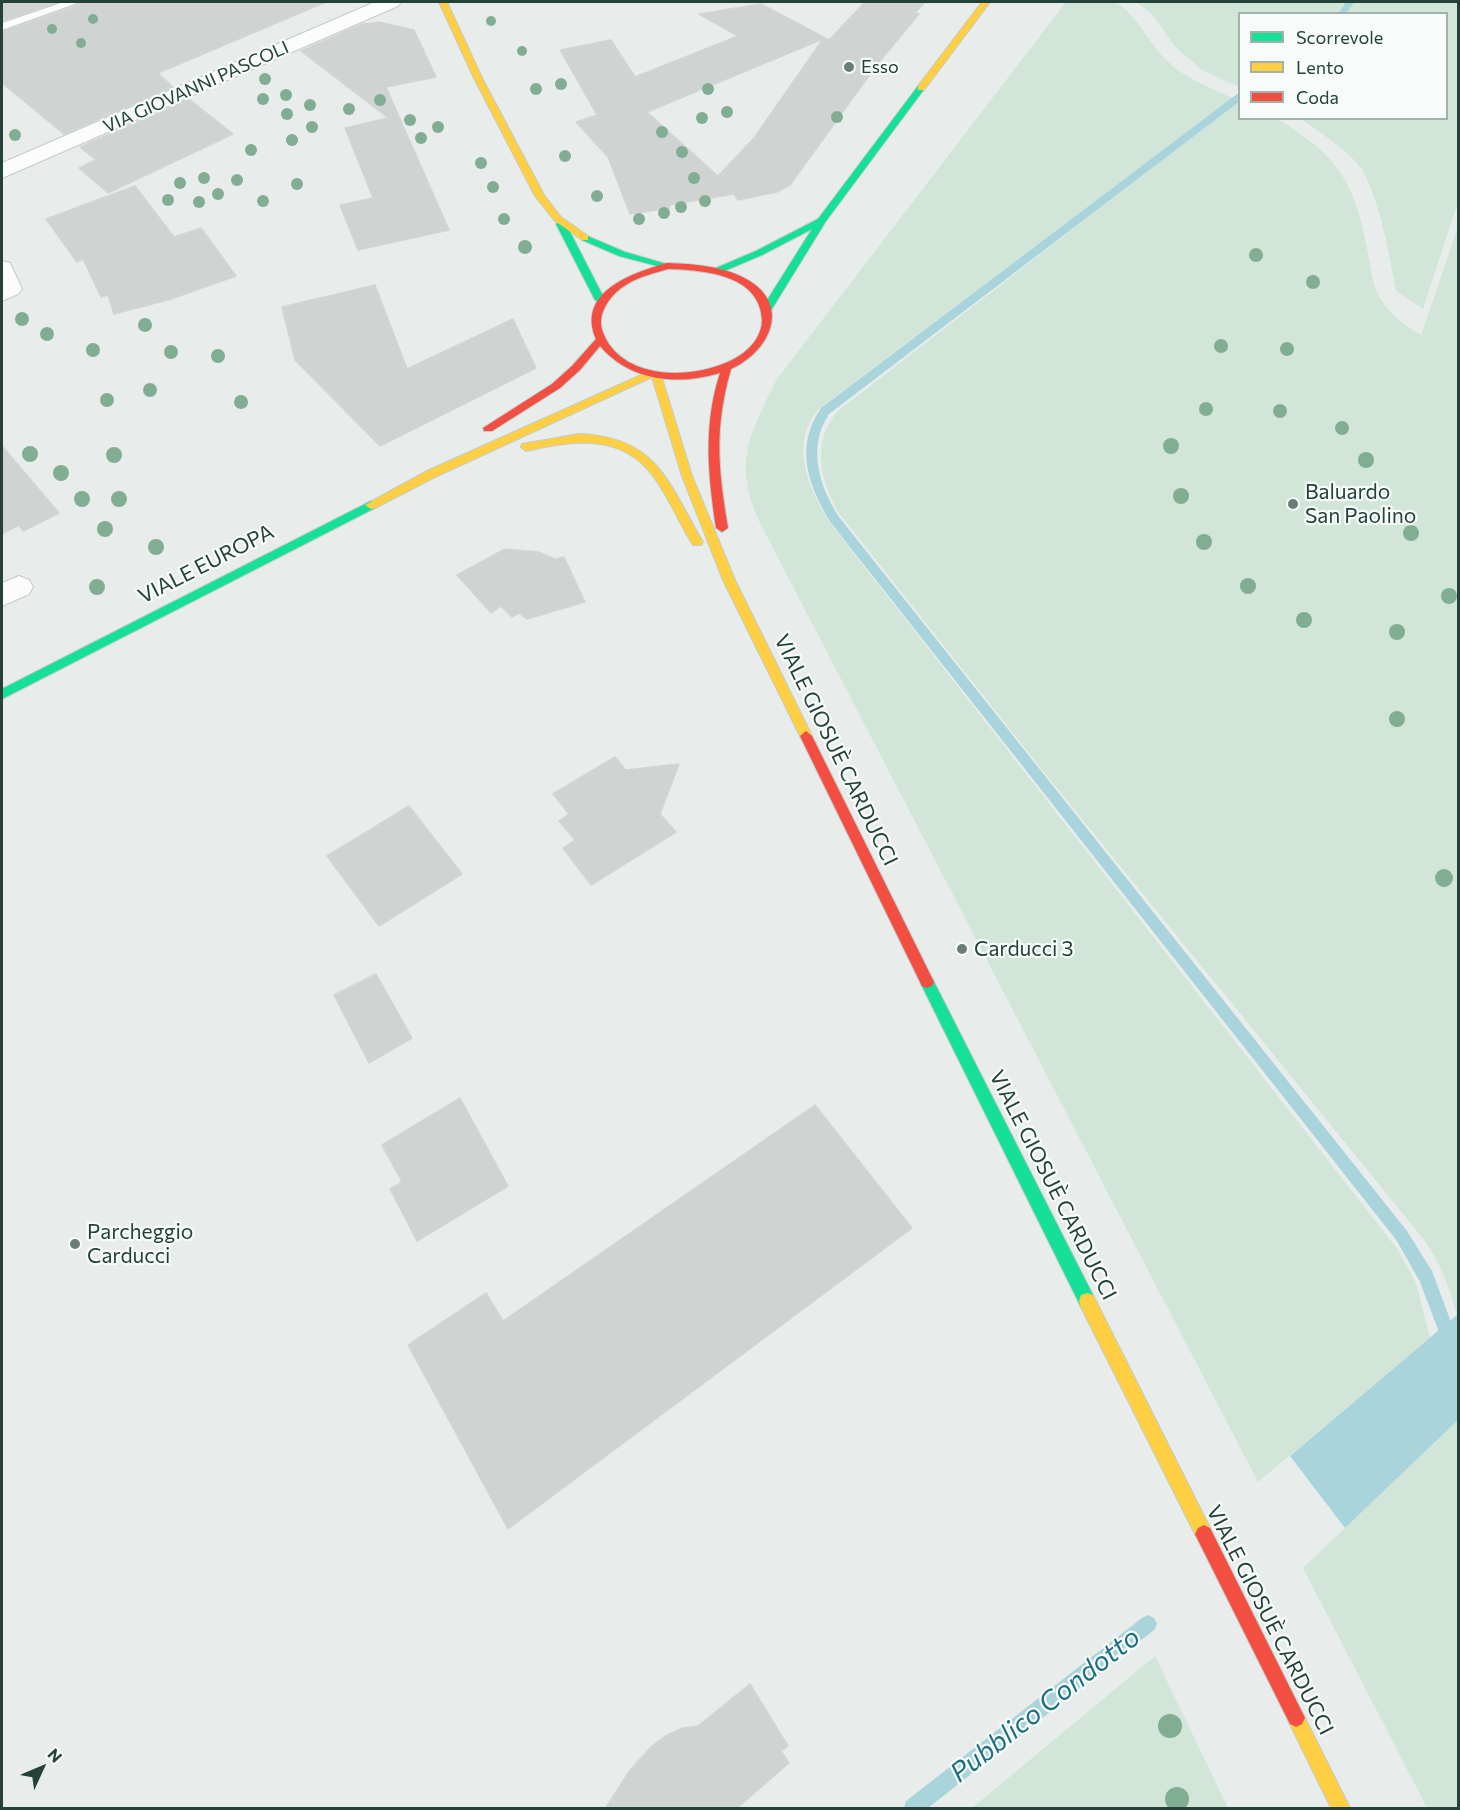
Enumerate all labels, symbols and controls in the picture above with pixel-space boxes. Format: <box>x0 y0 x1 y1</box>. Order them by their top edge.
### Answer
legend <box>1238 12 1448 120</box>
text: Scorrevole <box>1296 26 1383 48</box>
street label: VIA GIOVANNI PASCOLI <box>100 36 292 138</box>
place label: Esso <box>861 56 899 78</box>
text: Lento <box>1296 56 1344 78</box>
marker: Esso <box>842 60 856 74</box>
text: Coda <box>1296 86 1339 108</box>
place label: Baluardo San Paolino <box>1305 479 1416 529</box>
marker: Baluardo San Paolino <box>1286 497 1300 511</box>
street label: VIALE EUROPA <box>134 519 278 609</box>
street label: VIALE GIOSUÈ CARDUCCI <box>769 630 903 870</box>
place label: Carducci 3 <box>974 936 1073 962</box>
marker: Carducci 3 <box>955 942 969 956</box>
street label: VIALE GIOSUÈ CARDUCCI <box>984 1066 1122 1304</box>
place label: Parcheggio Carducci <box>87 1219 193 1269</box>
marker: Parcheggio Carducci <box>68 1237 82 1251</box>
street label: VIALE GIOSUÈ CARDUCCI <box>1201 1501 1339 1739</box>
water label: Pubblico Condotto <box>944 1621 1146 1789</box>
north arrow <box>12 1738 72 1798</box>
text: N <box>44 1744 66 1766</box>

